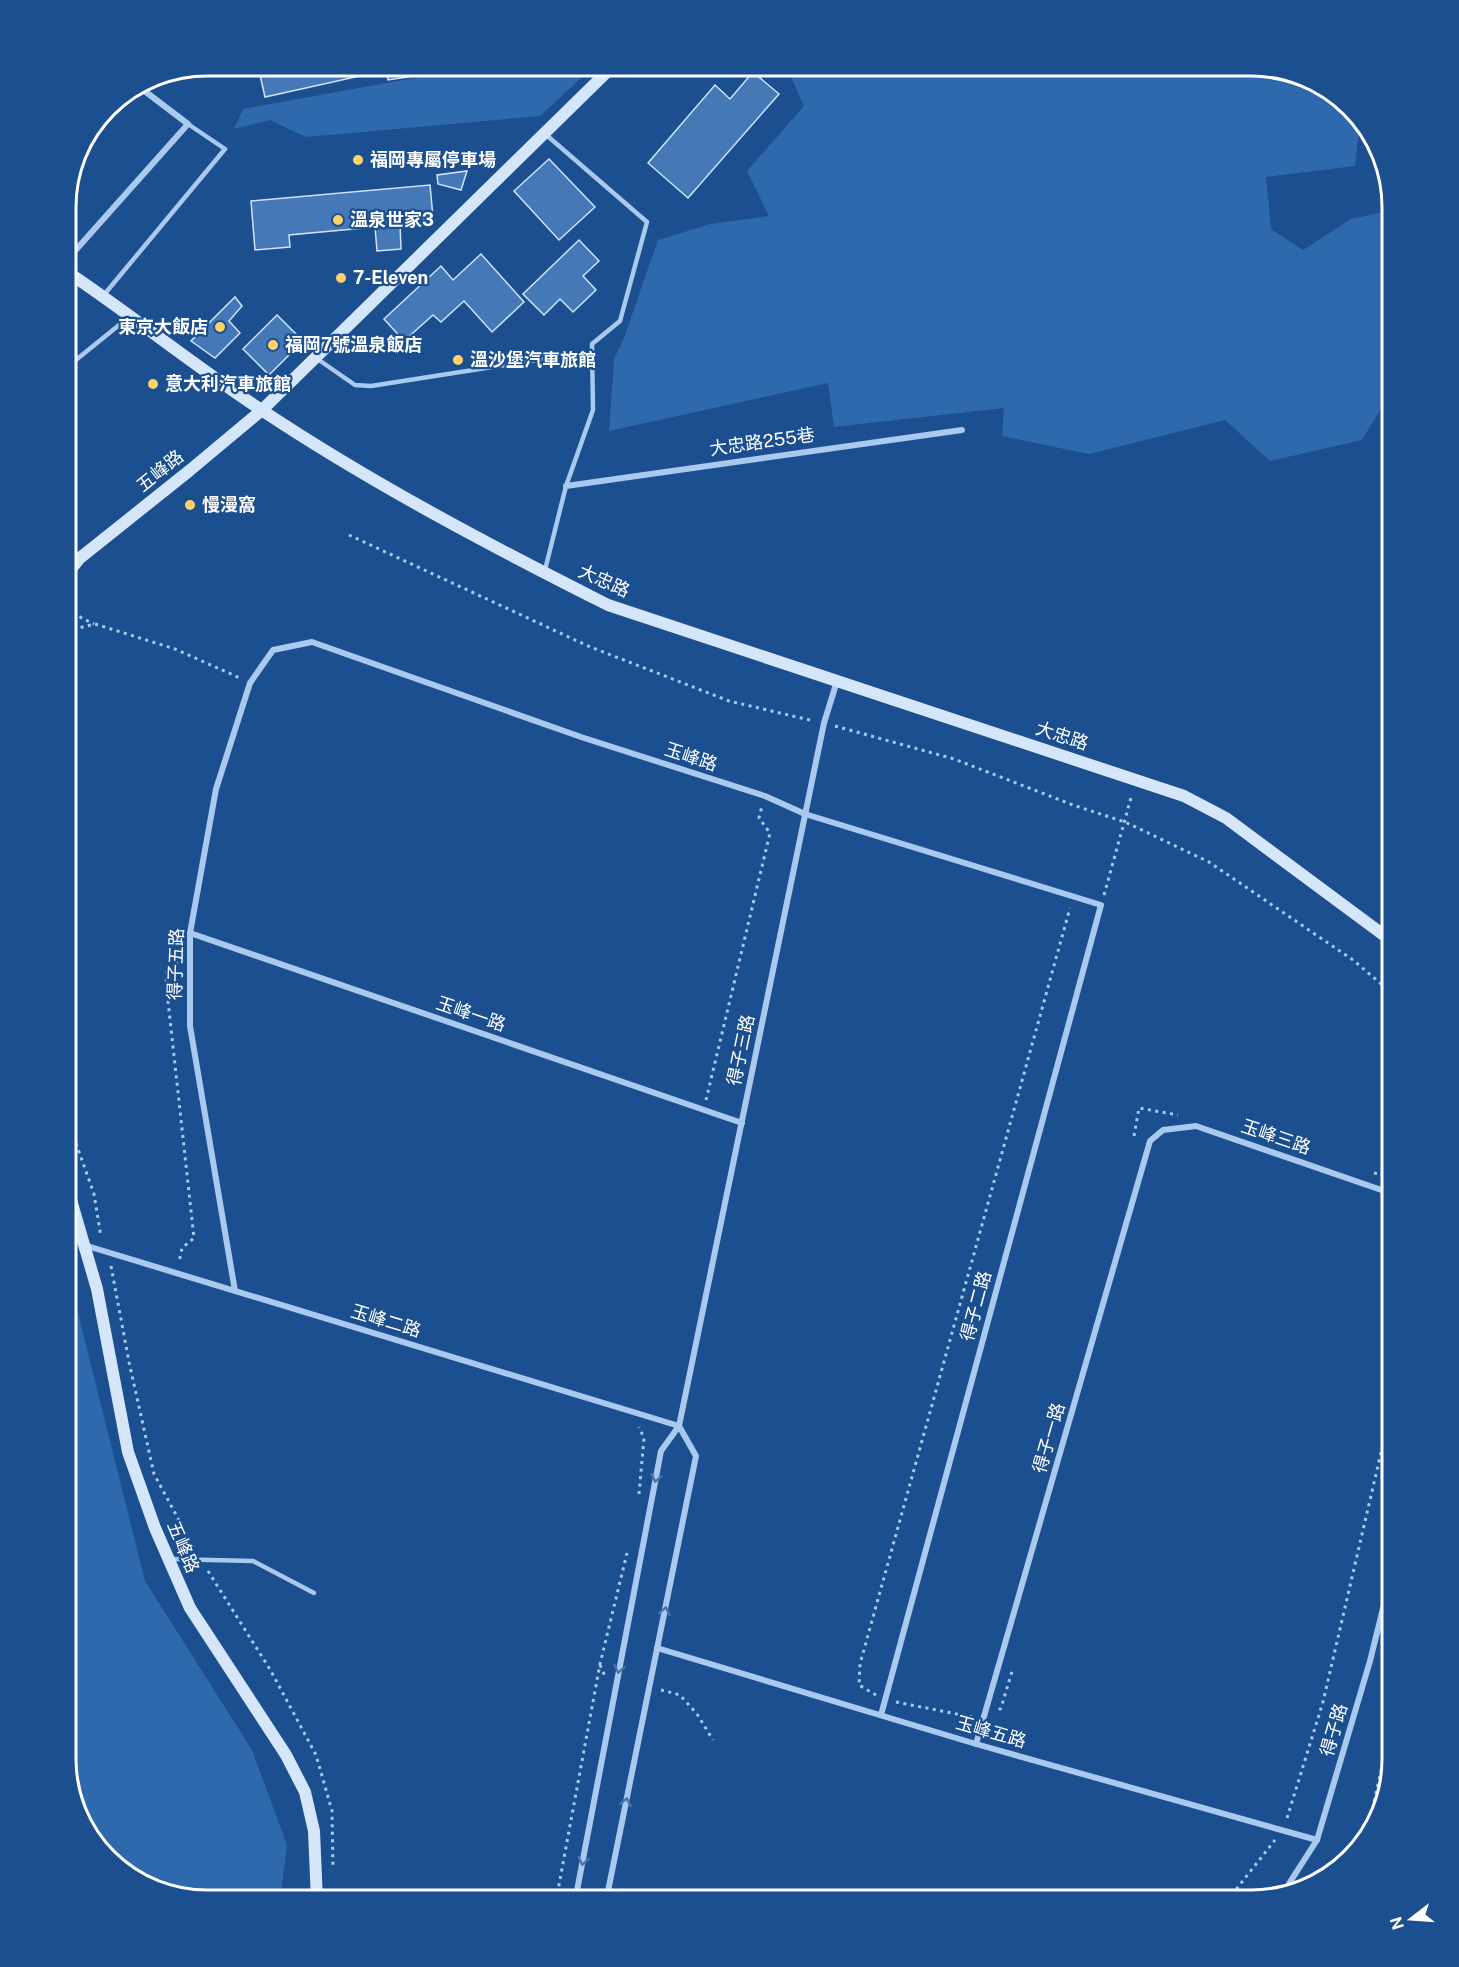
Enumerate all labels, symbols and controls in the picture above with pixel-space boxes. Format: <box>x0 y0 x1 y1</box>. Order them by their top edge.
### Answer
place label: 福岡專屬停車場 <box>370 149 496 170</box>
marker: 福岡專屬停車場 <box>351 153 365 167</box>
place label: 溫泉世家3 <box>350 209 434 230</box>
marker: 溫泉世家3 <box>331 213 345 227</box>
place label: 7-Eleven <box>353 267 428 288</box>
marker: 7-Eleven <box>334 271 348 285</box>
place label: 東京大飯店 <box>118 316 208 337</box>
marker: 東京大飯店 <box>213 320 227 334</box>
place label: 福岡7號溫泉飯店 <box>285 334 422 355</box>
marker: 福岡7號溫泉飯店 <box>266 338 280 352</box>
place label: 溫沙堡汽車旅館 <box>470 349 596 370</box>
marker: 溫沙堡汽車旅館 <box>451 353 465 367</box>
place label: 意大利汽車旅館 <box>165 373 291 394</box>
marker: 意大利汽車旅館 <box>146 377 160 391</box>
street label: 大忠路255巷 <box>708 424 816 459</box>
street label: 五峰路 <box>132 445 187 496</box>
place label: 慢漫窩 <box>202 494 256 515</box>
marker: 慢漫窩 <box>183 498 197 512</box>
street label: 大忠路 <box>575 560 633 601</box>
street label: 大忠路 <box>1033 717 1091 754</box>
street label: 玉峰路 <box>662 738 720 775</box>
street label: 得子五路 <box>164 928 187 1000</box>
street label: 玉峰一路 <box>434 992 509 1035</box>
street label: 得子三路 <box>723 1012 758 1087</box>
street label: 玉峰三路 <box>1239 1115 1314 1158</box>
street label: 得子二路 <box>956 1268 995 1343</box>
street label: 玉峰二路 <box>349 1300 424 1341</box>
street label: 得子一路 <box>1029 1400 1069 1475</box>
one-way arrow <box>650 1472 663 1482</box>
street label: 五峰路 <box>163 1518 204 1576</box>
one-way arrow <box>658 1606 671 1616</box>
one-way arrow <box>613 1664 626 1674</box>
street label: 得子路 <box>1316 1701 1351 1759</box>
street label: 玉峰五路 <box>954 1712 1029 1752</box>
one-way arrow <box>619 1797 632 1807</box>
one-way arrow <box>577 1855 590 1865</box>
north arrow <box>1381 1889 1441 1949</box>
text: N <box>1386 1914 1408 1932</box>

